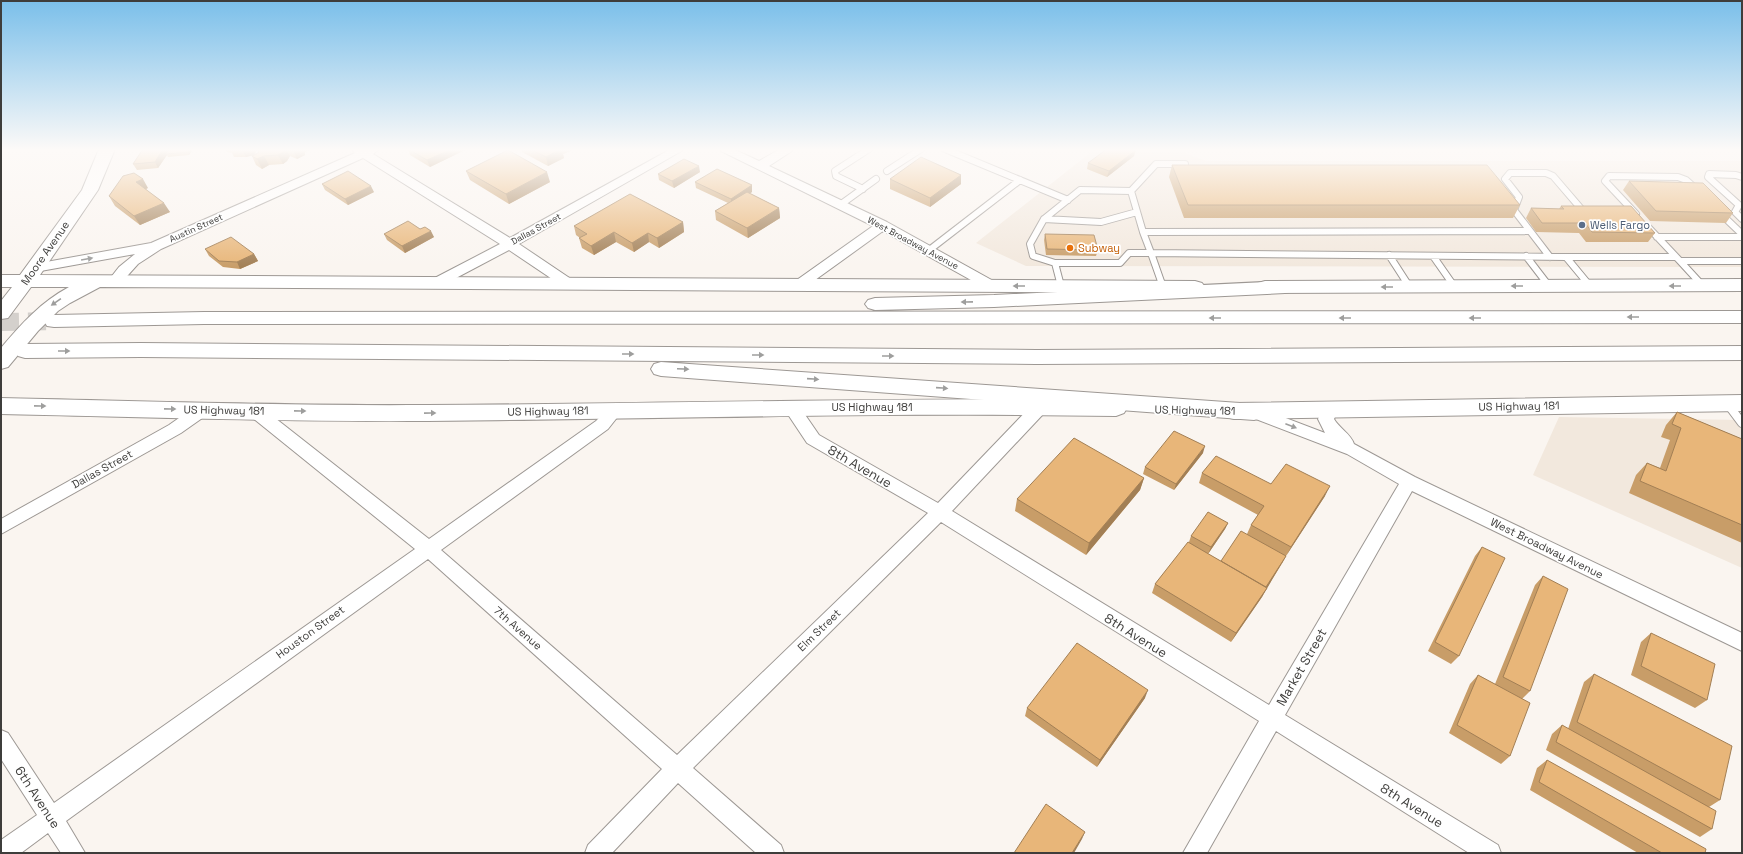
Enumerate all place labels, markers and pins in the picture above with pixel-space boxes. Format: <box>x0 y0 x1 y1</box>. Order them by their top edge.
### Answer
place label: Wells Fargo <box>1590 218 1650 232</box>
marker: Wells Fargo <box>1577 220 1587 230</box>
place label: Subway <box>1078 241 1120 255</box>
marker: Subway <box>1065 243 1075 253</box>

